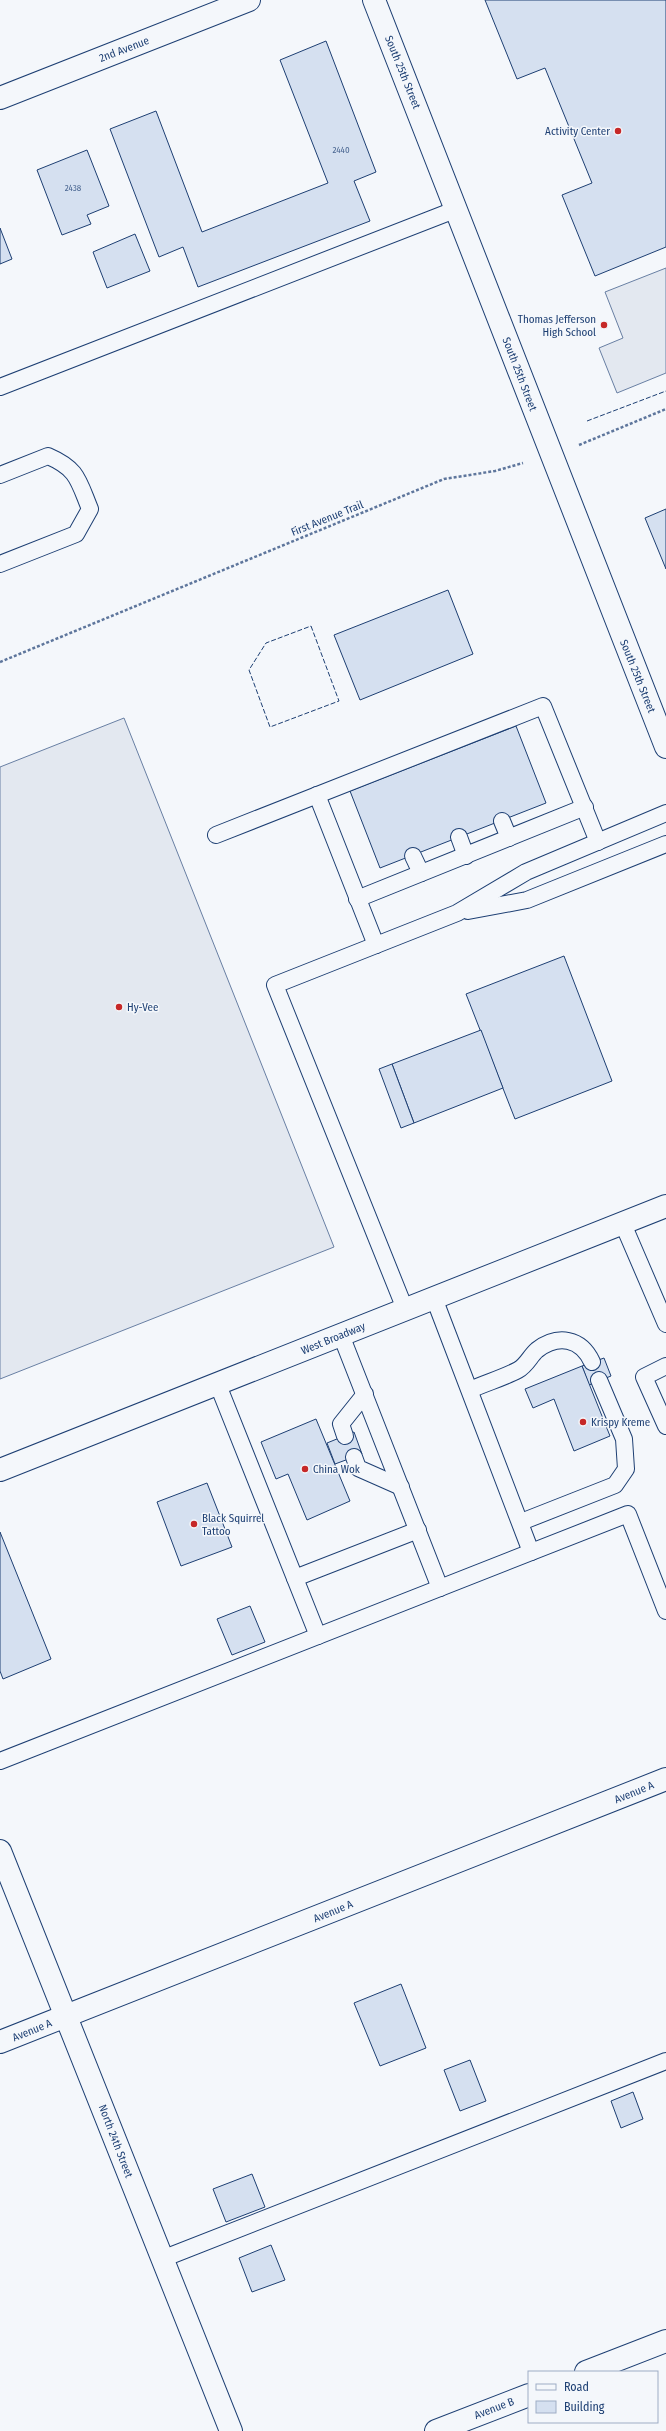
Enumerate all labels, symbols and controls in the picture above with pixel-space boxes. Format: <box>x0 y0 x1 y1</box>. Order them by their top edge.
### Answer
street label: 2nd Avenue <box>97 34 151 65</box>
street label: South 25th Street <box>382 34 423 111</box>
place label: Activity Center <box>545 125 610 138</box>
marker: Activity Center <box>613 126 623 136</box>
house number: 2440 <box>332 145 350 155</box>
house number: 2438 <box>65 183 82 193</box>
place label: Thomas Jefferson High School <box>518 313 596 339</box>
marker: Thomas Jefferson High School <box>599 320 609 330</box>
street label: South 25th Street <box>500 336 540 413</box>
street label: First Avenue Trail <box>289 498 365 539</box>
street label: South 25th Street <box>617 638 658 715</box>
place label: Hy-Vee <box>127 1001 158 1014</box>
marker: Hy-Vee <box>114 1002 124 1012</box>
street label: West Broadway <box>299 1320 367 1357</box>
place label: Krispy Kreme <box>591 1416 650 1429</box>
marker: Krispy Kreme <box>578 1417 588 1427</box>
place label: China Wok <box>313 1463 361 1476</box>
marker: China Wok <box>300 1464 310 1474</box>
place label: Black Squirrel Tattoo <box>202 1512 264 1538</box>
marker: Black Squirrel Tattoo <box>189 1519 199 1529</box>
street label: Avenue A <box>613 1779 656 1806</box>
street label: Avenue A <box>312 1898 355 1925</box>
street label: Avenue A <box>11 2017 54 2044</box>
street label: North 24th Street <box>96 2103 136 2180</box>
legend <box>528 2371 658 2423</box>
text: Road <box>564 2380 589 2394</box>
street label: Avenue B <box>472 2395 516 2422</box>
text: Building <box>564 2400 605 2414</box>

